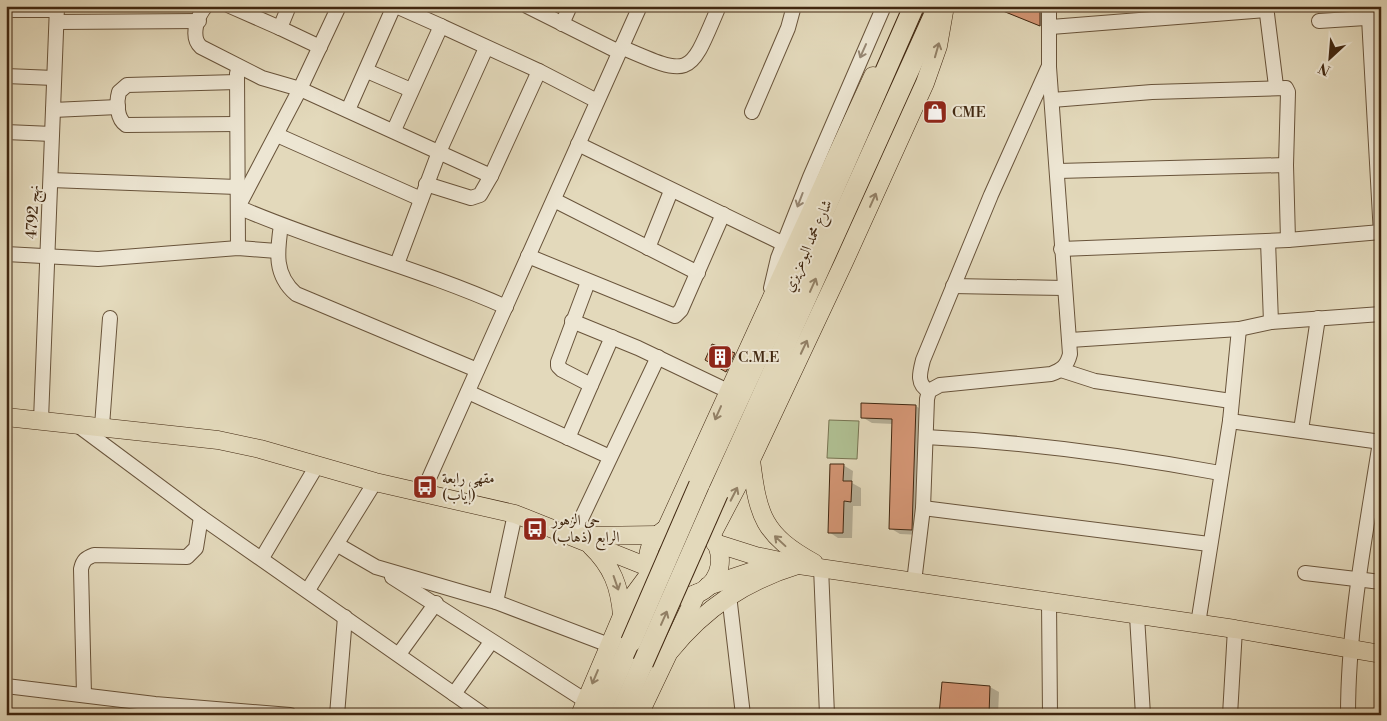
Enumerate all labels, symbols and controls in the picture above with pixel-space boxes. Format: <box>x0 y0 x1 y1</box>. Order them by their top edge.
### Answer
north arrow <box>1304 32 1354 82</box>
one-way arrow <box>858 43 868 58</box>
one-way arrow <box>932 43 942 59</box>
text: N <box>1316 58 1334 79</box>
shop icon: CME <box>922 99 948 125</box>
place label: CME <box>952 103 986 122</box>
street label: نهج 4792 <box>22 185 48 240</box>
one-way arrow <box>795 193 804 208</box>
one-way arrow <box>868 193 878 208</box>
street label: شارع محمد البوعزيزي <box>779 197 840 296</box>
one-way arrow <box>809 278 819 293</box>
one-way arrow <box>800 340 809 355</box>
building icon: C.M.E <box>707 344 733 370</box>
place label: C.M.E <box>738 348 779 367</box>
one-way arrow <box>713 405 723 420</box>
place label: مقهى رابعة (إياب) <box>442 469 495 505</box>
bus stop icon: مقهى رابعة (إياب) <box>412 474 438 500</box>
one-way arrow <box>729 486 739 501</box>
place label: حي الزهور الرابع (ذهاب) <box>550 511 620 551</box>
bus stop icon: حي الزهور الرابع (ذهاب) <box>522 516 548 542</box>
one-way arrow <box>774 535 787 547</box>
one-way arrow <box>612 575 621 591</box>
one-way arrow <box>659 611 669 626</box>
one-way arrow <box>590 669 600 684</box>

